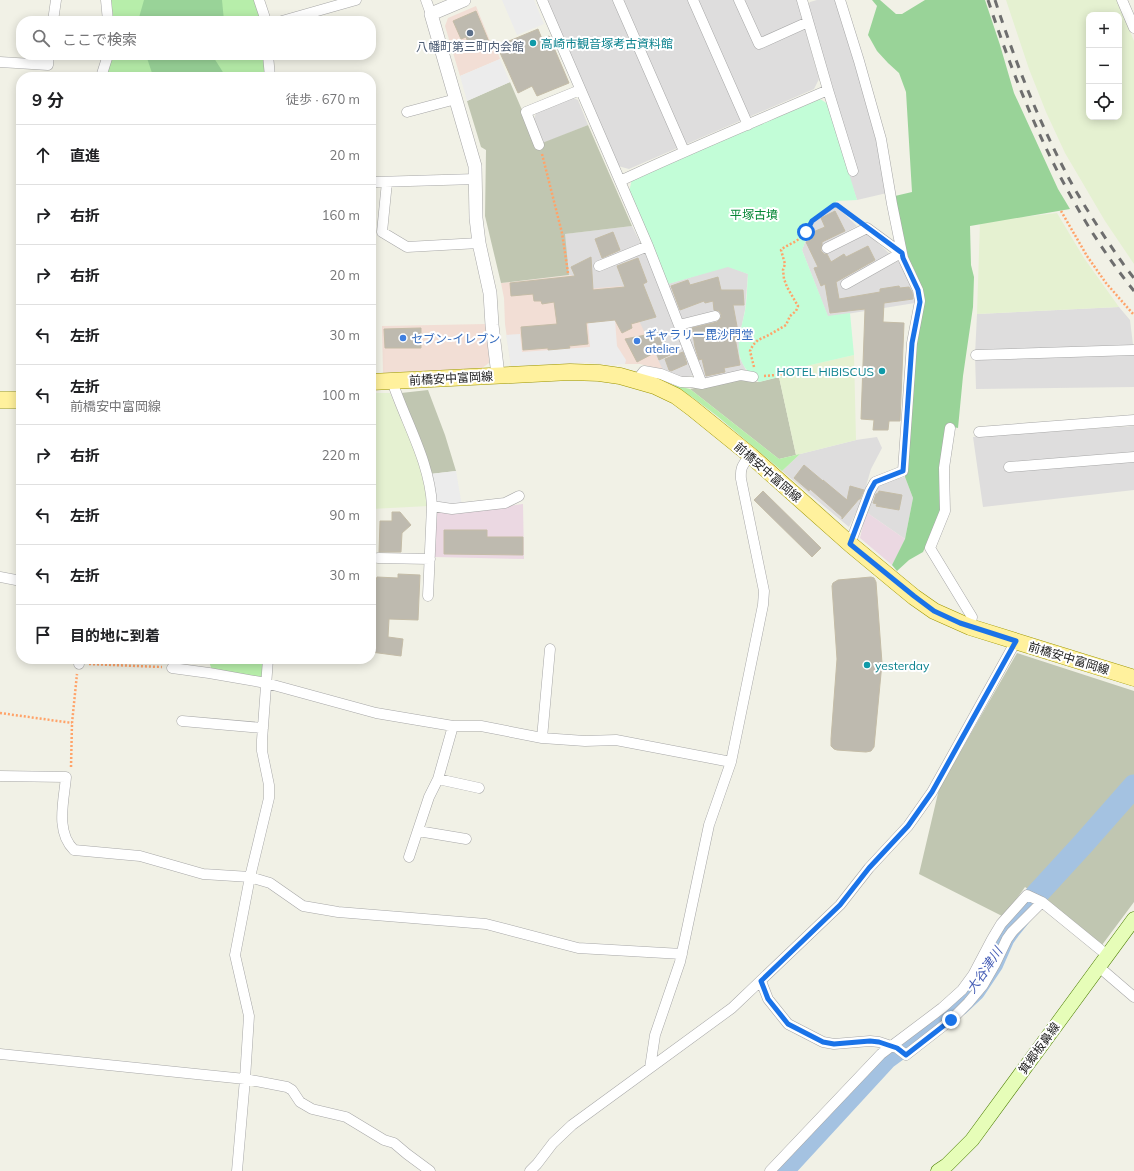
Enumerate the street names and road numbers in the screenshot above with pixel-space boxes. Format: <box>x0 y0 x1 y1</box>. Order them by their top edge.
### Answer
street label: 前橋安中富岡線 <box>409 368 493 388</box>
street label: 前橋安中富岡線 <box>731 439 805 505</box>
street label: 前橋安中富岡線 <box>1027 639 1111 677</box>
street label: 箕郷板鼻線 <box>1015 1019 1063 1077</box>

